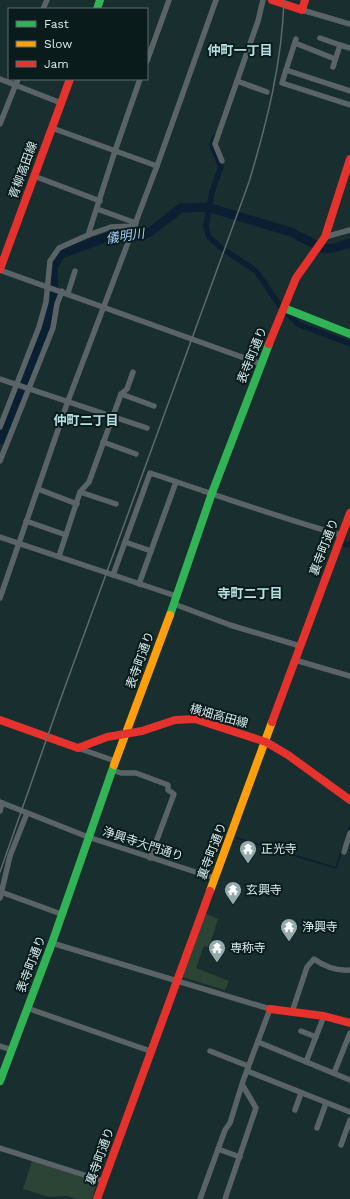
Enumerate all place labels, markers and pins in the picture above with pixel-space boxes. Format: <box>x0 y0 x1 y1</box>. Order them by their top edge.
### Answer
temple icon: 正光寺 <box>238 839 258 864</box>
place label: 正光寺 <box>261 842 297 856</box>
temple icon: 玄興寺 <box>223 880 243 905</box>
place label: 玄興寺 <box>246 883 282 897</box>
temple icon: 浄興寺 <box>279 917 299 942</box>
place label: 浄興寺 <box>302 920 338 934</box>
temple icon: 専称寺 <box>207 938 227 963</box>
place label: 専称寺 <box>230 941 266 955</box>

